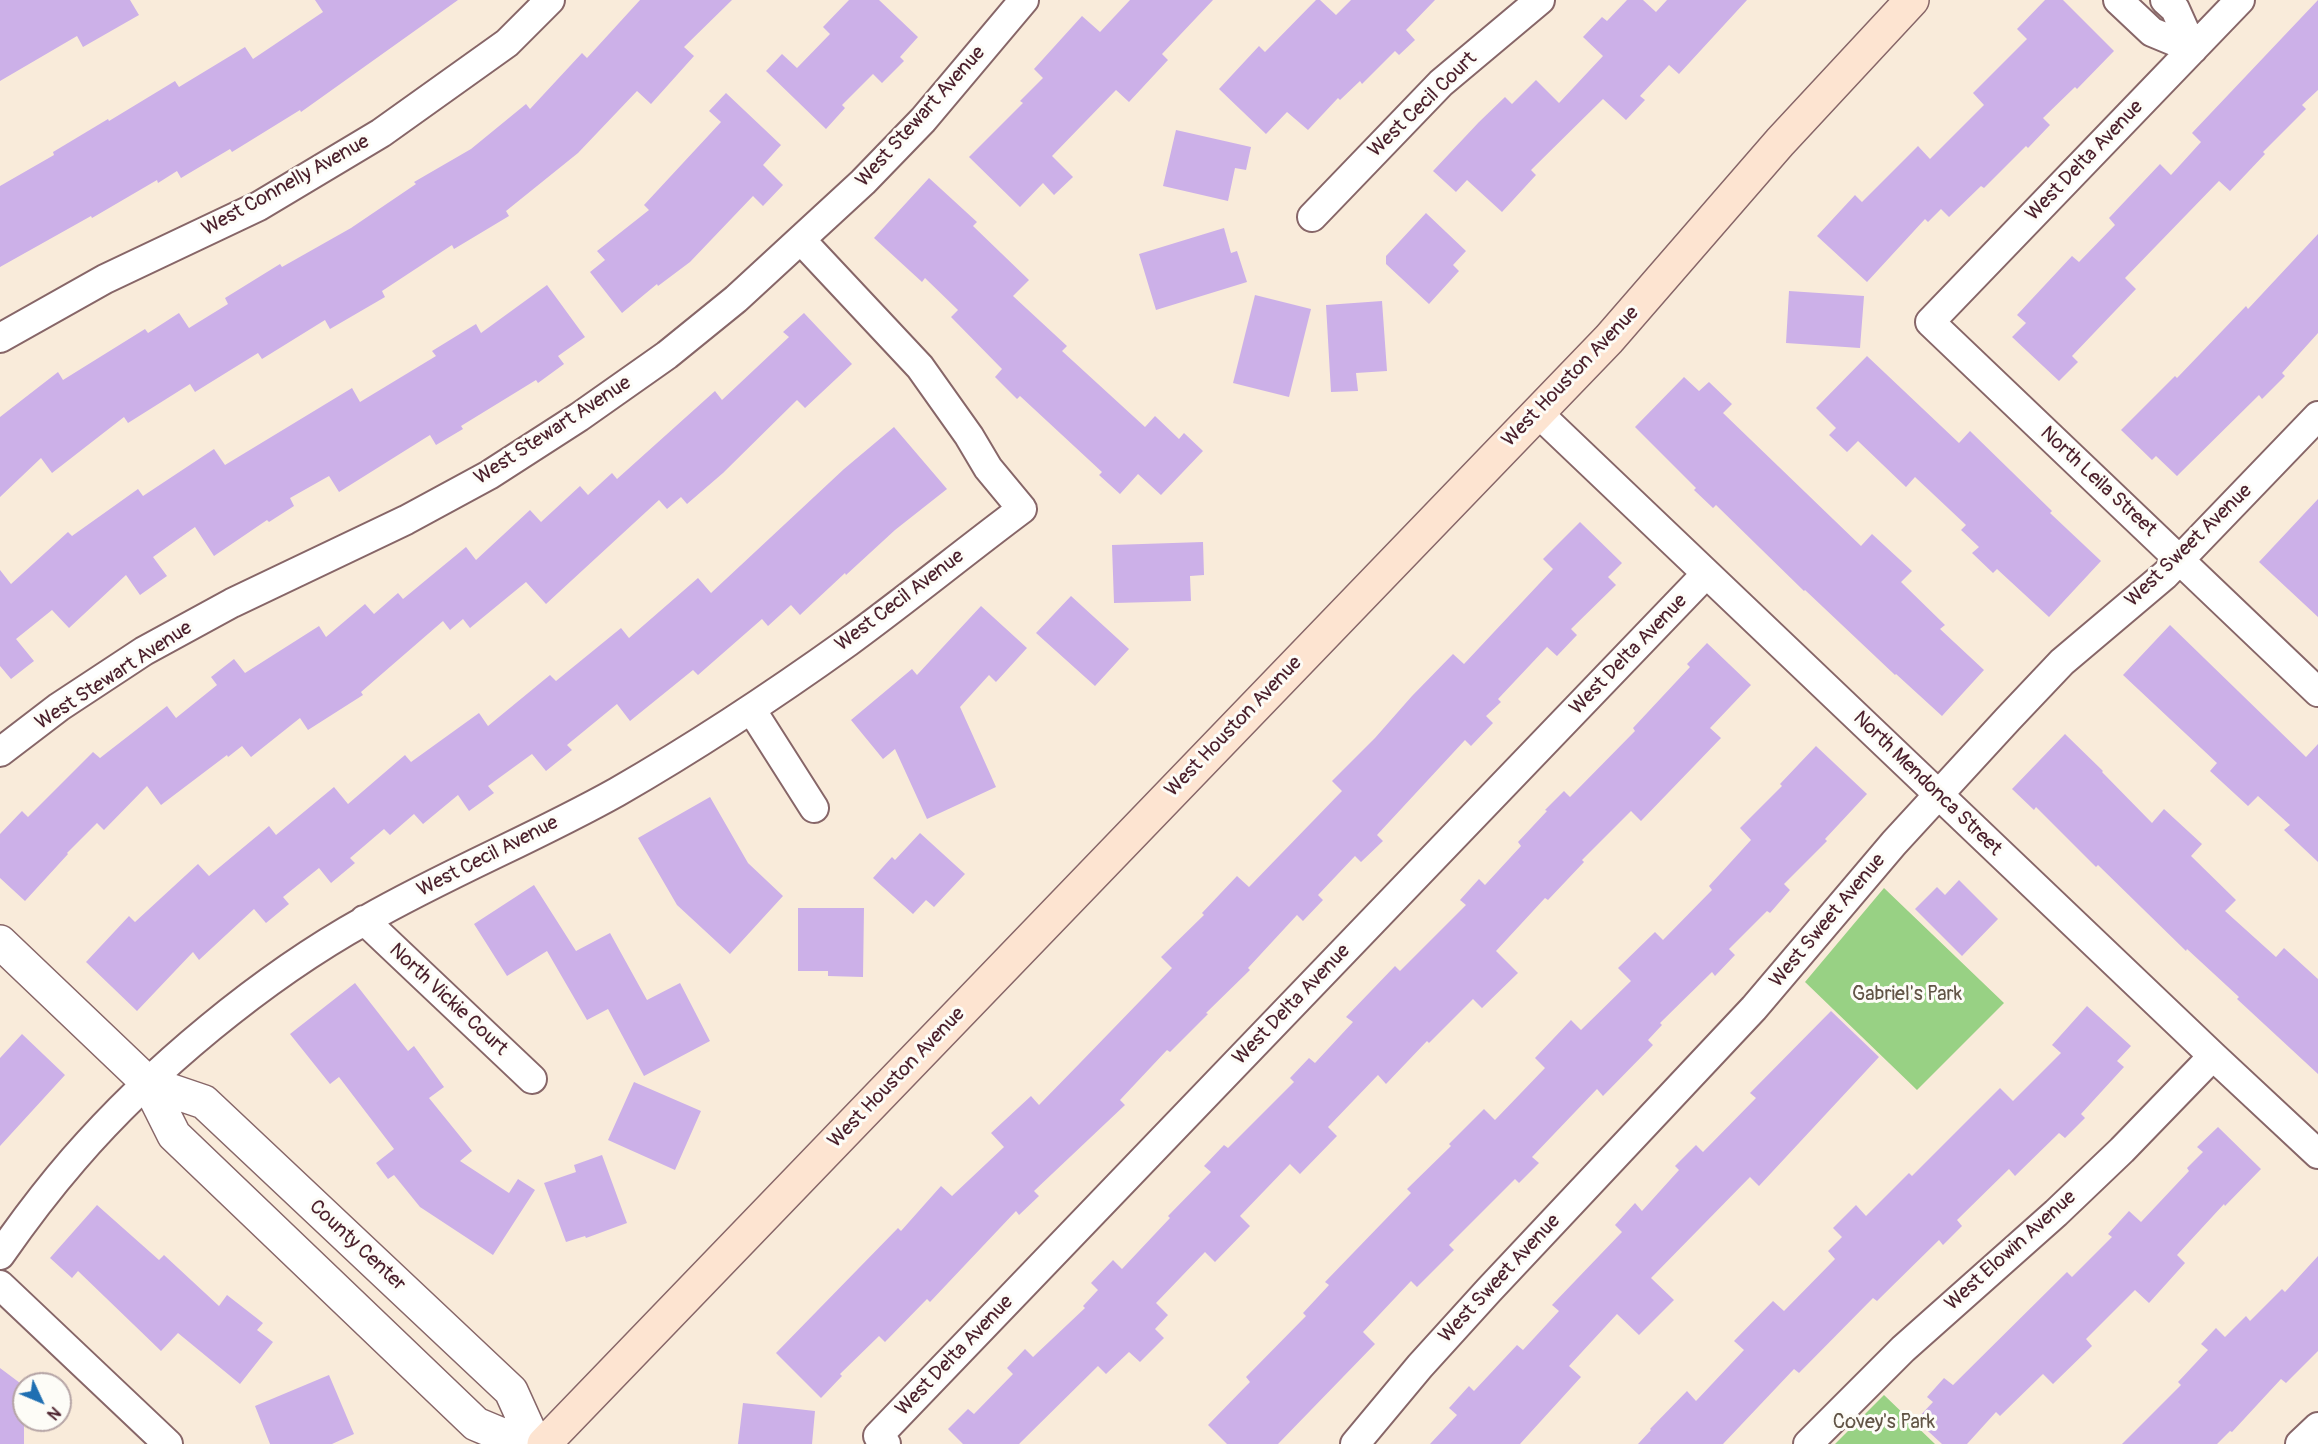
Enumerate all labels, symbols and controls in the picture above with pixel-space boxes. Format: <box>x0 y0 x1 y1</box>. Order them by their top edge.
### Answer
street label: West Stewart Avenue <box>851 41 991 193</box>
street label: West Cecil Court <box>1364 47 1482 163</box>
street label: West Delta Avenue <box>2021 96 2149 226</box>
street label: West Connelly Avenue <box>198 130 374 242</box>
street label: West Houston Avenue <box>1498 302 1644 452</box>
street label: West Stewart Avenue <box>470 371 636 491</box>
street label: North Leila Street <box>2035 422 2161 542</box>
street label: West Sweet Avenue <box>2121 479 2257 613</box>
street label: West Cecil Avenue <box>831 545 969 657</box>
street label: West Delta Avenue <box>1565 590 1693 720</box>
street label: West Stewart Avenue <box>31 616 197 736</box>
street label: West Houston Avenue <box>1161 652 1307 802</box>
street label: North Mendonca Street <box>1848 707 2006 861</box>
street label: West Cecil Avenue <box>414 811 562 903</box>
street label: West Sweet Avenue <box>1765 849 1891 993</box>
street label: North Vickie Court <box>384 939 512 1061</box>
street label: West Delta Avenue <box>1228 940 1356 1070</box>
park label: Gabriel's Park <box>1852 983 1962 1007</box>
street label: West Houston Avenue <box>824 1003 970 1153</box>
street label: West Elowin Avenue <box>1941 1186 2081 1316</box>
street label: County Center <box>304 1195 410 1297</box>
street label: West Sweet Avenue <box>1434 1210 1566 1348</box>
street label: West Delta Avenue <box>891 1291 1019 1421</box>
north arrow <box>12 1372 72 1432</box>
text: N <box>43 1402 64 1424</box>
park label: Covey's Park <box>1833 1411 1935 1435</box>

